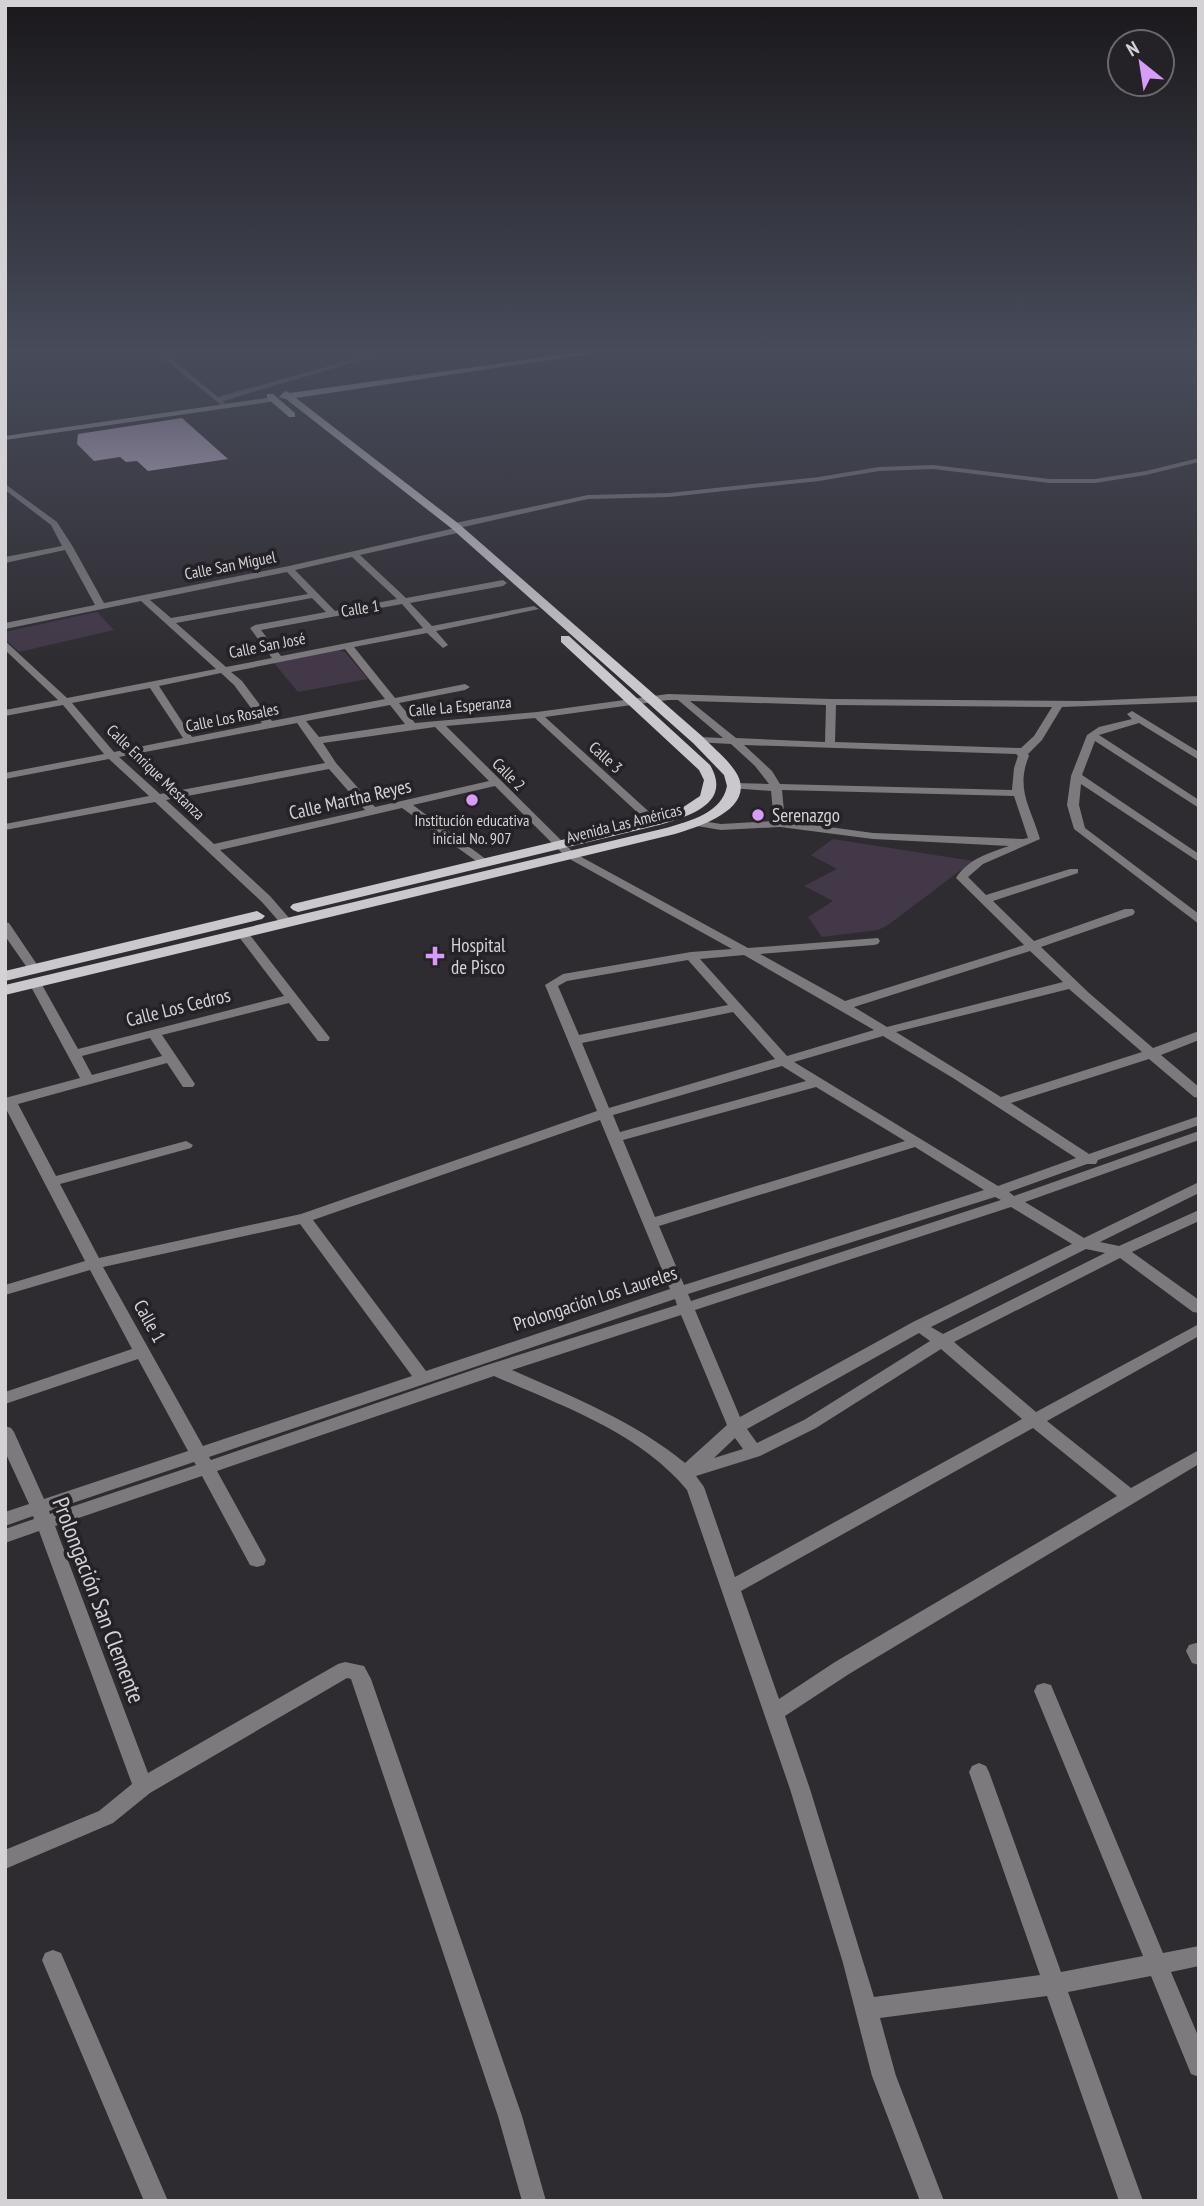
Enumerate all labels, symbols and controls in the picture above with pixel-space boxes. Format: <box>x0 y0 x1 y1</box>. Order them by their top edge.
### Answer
north arrow <box>1106 28 1176 98</box>
text: N <box>1122 35 1143 61</box>
street label: Calle San Miguel <box>183 546 278 584</box>
street label: Calle 1 <box>340 595 380 621</box>
street label: Calle San José <box>227 628 307 662</box>
street label: Calle La Esperanza <box>408 692 512 720</box>
street label: Calle Los Rosales <box>184 698 280 736</box>
street label: Calle Enrique Mestanza <box>103 720 209 824</box>
street label: Calle 3 <box>585 737 627 777</box>
street label: Calle 2 <box>488 753 530 795</box>
street label: Calle Martha Reyes <box>287 773 413 825</box>
marker: Institución educativa inicial No. 907 <box>464 792 480 808</box>
street label: Avenida Las Américas <box>564 799 684 847</box>
place label: Serenazgo <box>772 803 840 827</box>
marker: Serenazgo <box>750 807 766 823</box>
place label: Institución educativa inicial No. 907 <box>415 810 529 848</box>
place label: Hospital de Pisco <box>451 933 506 979</box>
marker: Hospital de Pisco <box>425 946 445 966</box>
street label: Calle Los Cedros <box>123 982 233 1032</box>
street label: Prolongación Los Laureles <box>510 1260 680 1336</box>
street label: Calle 1 <box>129 1295 171 1347</box>
street label: Prolongación San Clemente <box>46 1493 152 1707</box>

